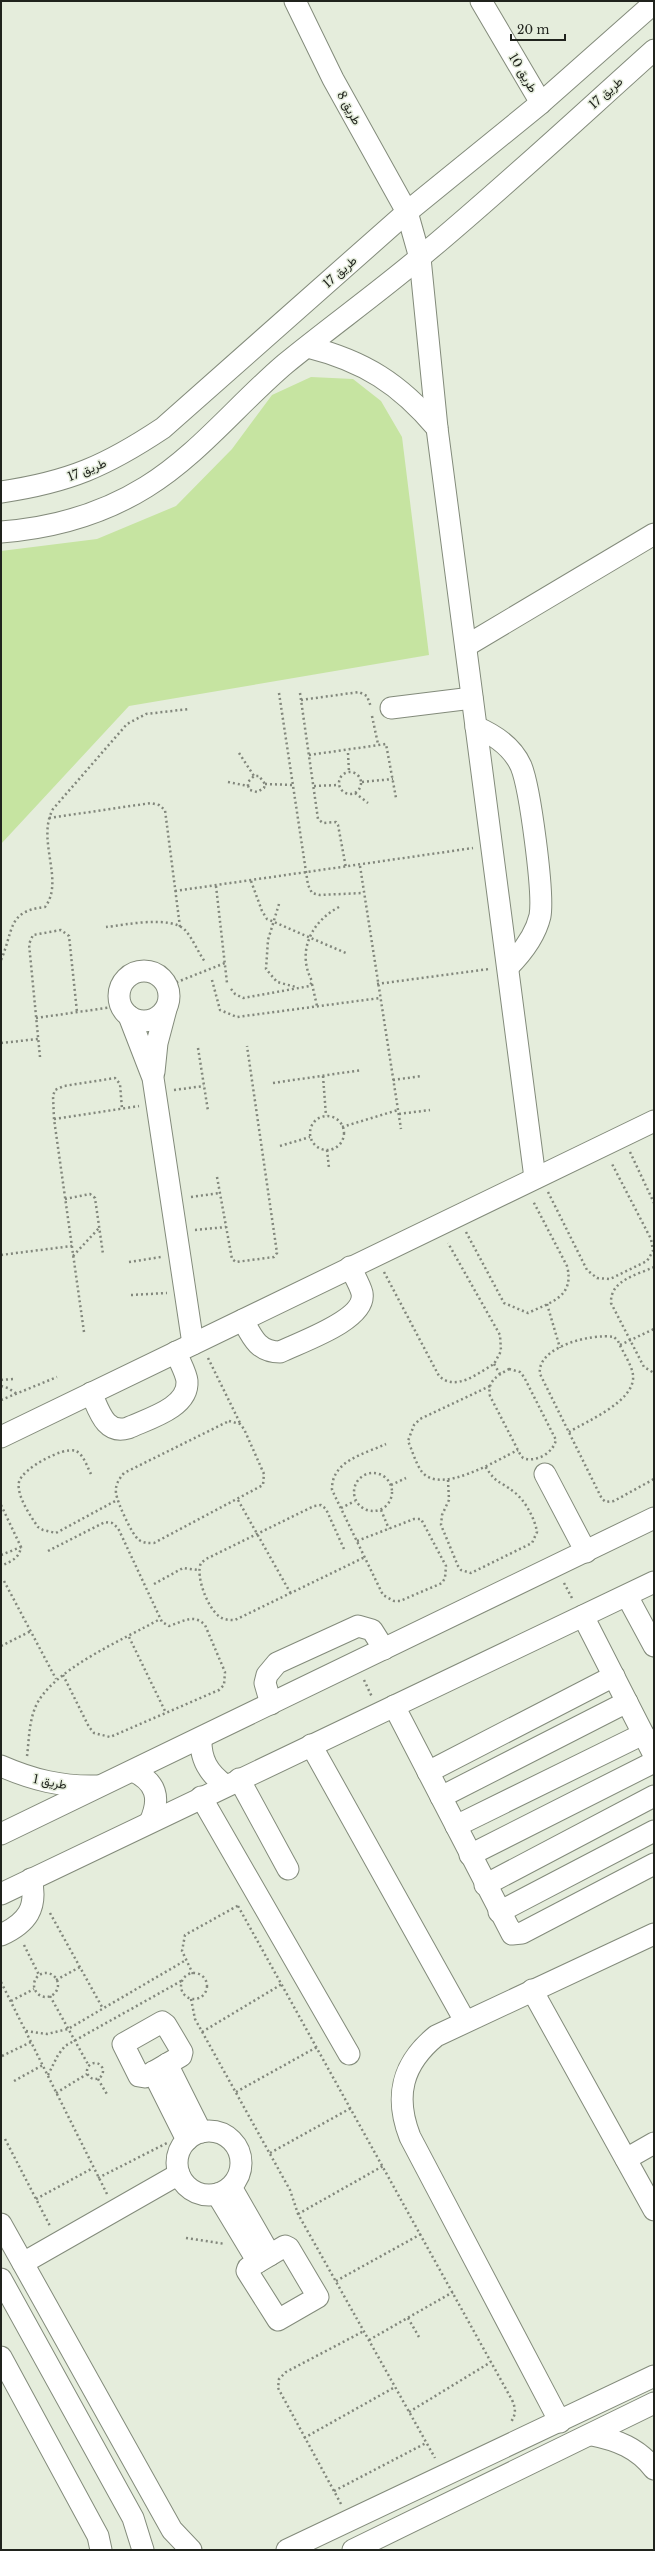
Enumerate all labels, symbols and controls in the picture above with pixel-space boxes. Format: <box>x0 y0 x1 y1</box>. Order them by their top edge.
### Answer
scale bar <box>511 16 565 42</box>
text: 20 m <box>517 22 549 37</box>
street label: طريق 10 <box>505 51 541 96</box>
street label: طريق 17 <box>586 73 626 112</box>
street label: طريق 8 <box>333 88 365 128</box>
street label: طريق 17 <box>320 252 360 291</box>
street label: طريق 17 <box>65 455 109 485</box>
street label: طريق 1 <box>32 1771 69 1793</box>

